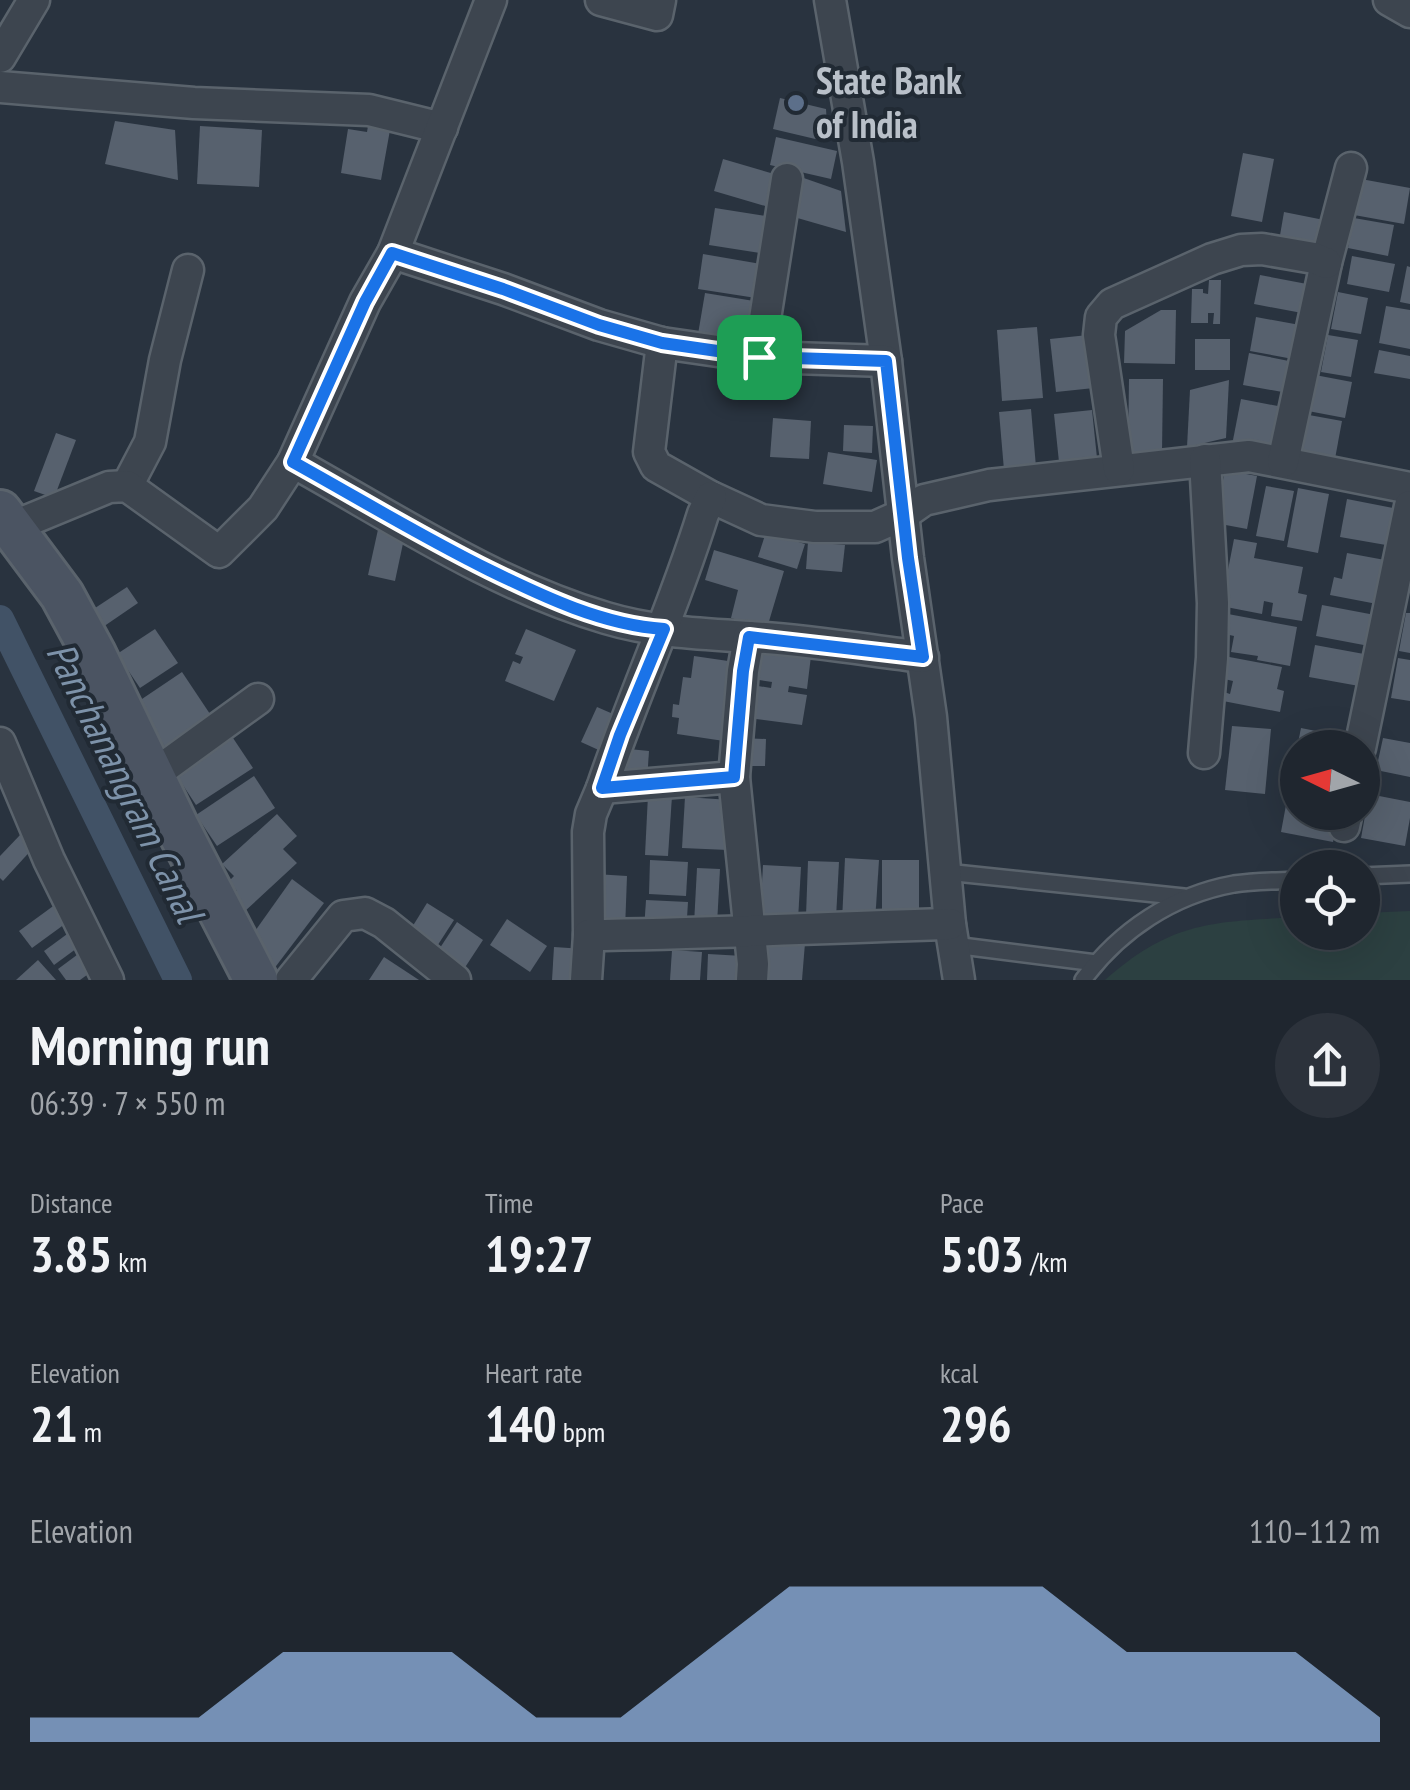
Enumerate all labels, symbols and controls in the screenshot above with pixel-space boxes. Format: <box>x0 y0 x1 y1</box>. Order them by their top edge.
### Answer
place label: State Bank of India <box>816 55 962 148</box>
marker: State Bank of India <box>785 92 807 114</box>
pin <box>717 315 802 400</box>
icon: arrive <box>732 330 787 385</box>
water label: Panchanangram Canal <box>36 633 218 933</box>
north arrow <box>1280 730 1380 830</box>
map controls <box>1280 730 1380 950</box>
button: locate <box>1280 850 1380 950</box>
text: Morning run <box>30 1009 270 1080</box>
button: share <box>1275 1013 1380 1118</box>
text: 06:39 · 7 × 550 m <box>30 1082 225 1124</box>
text: Distance <box>30 1184 113 1221</box>
text: Time <box>485 1184 533 1221</box>
text: Pace <box>940 1184 984 1221</box>
text: 3.85 <box>30 1221 112 1286</box>
text: 19:27 <box>485 1221 593 1286</box>
text: 5:03 <box>940 1221 1024 1286</box>
text: km <box>112 1243 147 1280</box>
text: /km <box>1024 1243 1068 1280</box>
text: Elevation <box>30 1354 120 1391</box>
text: Heart rate <box>485 1354 583 1391</box>
text: kcal <box>940 1354 978 1391</box>
text: 21 <box>30 1391 78 1456</box>
text: 140 <box>485 1391 557 1456</box>
text: 296 <box>940 1391 1012 1456</box>
text: m <box>78 1413 102 1450</box>
text: bpm <box>557 1413 605 1450</box>
text: Elevation <box>30 1510 133 1552</box>
text: 110–112 m <box>1249 1510 1380 1552</box>

